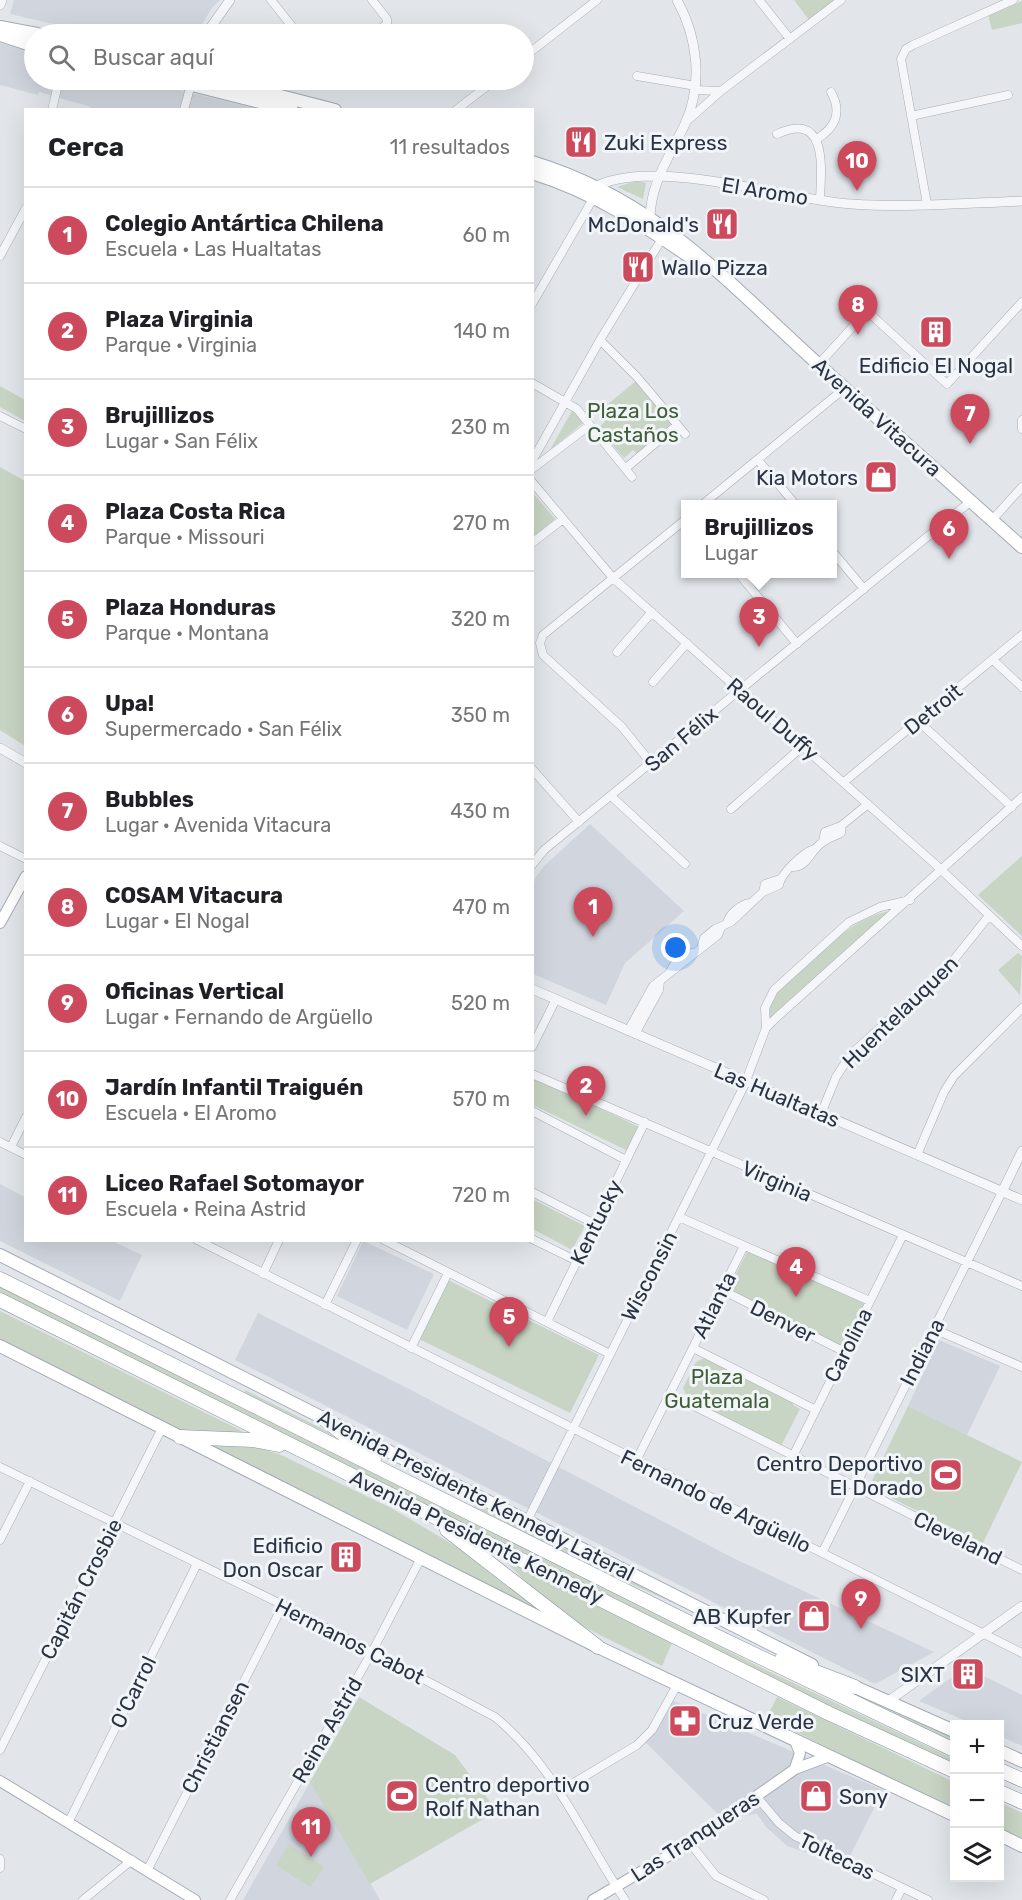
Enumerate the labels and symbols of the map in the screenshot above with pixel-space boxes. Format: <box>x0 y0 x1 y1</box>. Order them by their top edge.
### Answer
restaurant icon: Zuki Express <box>563 124 599 160</box>
place label: Zuki Express <box>604 130 727 155</box>
pin: 10 <box>838 142 876 191</box>
street label: El Aromo <box>720 172 810 210</box>
restaurant icon: McDonald's <box>704 206 740 242</box>
place label: McDonald's <box>587 212 699 237</box>
restaurant icon: Wallo Pizza <box>620 249 656 285</box>
place label: Wallo Pizza <box>661 255 768 280</box>
pin: 8 <box>838 286 878 335</box>
building icon: Edificio El Nogal <box>918 314 954 350</box>
street label: Avenida Vitacura <box>807 352 947 482</box>
place label: Edificio El Nogal <box>859 353 1013 378</box>
pin: 7 <box>950 394 990 444</box>
park label: Plaza Los Castaños <box>587 398 679 447</box>
shop icon: Kia Motors <box>863 459 899 495</box>
place label: Kia Motors <box>756 465 858 490</box>
pin: 6 <box>930 510 968 559</box>
pin: 3 <box>740 598 778 647</box>
street label: Raoul Duffy <box>722 672 824 766</box>
street label: Detroit <box>899 678 967 740</box>
street label: San Félix <box>639 701 723 777</box>
pin: 1 <box>574 888 612 937</box>
your location <box>661 933 690 962</box>
street label: Huentelauquen <box>837 951 963 1073</box>
street label: Las Hualtatas <box>711 1057 843 1133</box>
pin: 2 <box>566 1066 606 1116</box>
street label: Virginia <box>738 1155 816 1207</box>
street label: Kentucky <box>565 1175 627 1268</box>
street label: Wisconsin <box>616 1227 682 1325</box>
pin: 4 <box>776 1248 816 1297</box>
street label: Atlanta <box>687 1268 741 1342</box>
street label: Denver <box>746 1294 820 1348</box>
pin: 5 <box>490 1298 528 1347</box>
street label: Carolina <box>819 1304 877 1386</box>
street label: Indiana <box>895 1314 949 1390</box>
park label: Plaza Guatemala <box>664 1364 770 1413</box>
street label: Avenida Presidente Kennedy Lateral <box>313 1404 639 1586</box>
street label: Fernando de Argüello <box>617 1444 815 1558</box>
place label: Centro Deportivo El Dorado <box>756 1451 923 1500</box>
sports icon: Centro Deportivo El Dorado <box>928 1457 964 1493</box>
street label: Avenida Presidente Kennedy <box>346 1464 608 1610</box>
street label: Cleveland <box>910 1506 1006 1570</box>
street label: Capitán Crosbie <box>35 1514 127 1664</box>
place label: Edificio Don Oscar <box>223 1533 323 1582</box>
building icon: Edificio Don Oscar <box>328 1539 364 1575</box>
pin: 9 <box>842 1580 880 1629</box>
street label: Hermanos Cabot <box>271 1593 429 1689</box>
shop icon: AB Kupfer <box>796 1598 832 1634</box>
place label: AB Kupfer <box>693 1604 791 1629</box>
street label: O'Carrol <box>105 1652 161 1732</box>
building icon: SIXT <box>950 1656 986 1692</box>
place label: SIXT <box>901 1662 945 1687</box>
street label: Reina Astrid <box>287 1673 367 1787</box>
street label: Christiansen <box>176 1676 254 1798</box>
pharmacy icon: Cruz Verde <box>667 1703 703 1739</box>
place label: Cruz Verde <box>708 1709 814 1734</box>
place label: Centro deportivo Rolf Nathan <box>425 1772 590 1821</box>
sports icon: Centro deportivo Rolf Nathan <box>384 1778 420 1814</box>
shop icon: Sony <box>798 1778 834 1814</box>
place label: Sony <box>839 1784 889 1809</box>
street label: Las Tranqueras <box>626 1785 764 1887</box>
pin: 11 <box>292 1808 330 1857</box>
street label: Toltecas <box>795 1827 879 1885</box>

